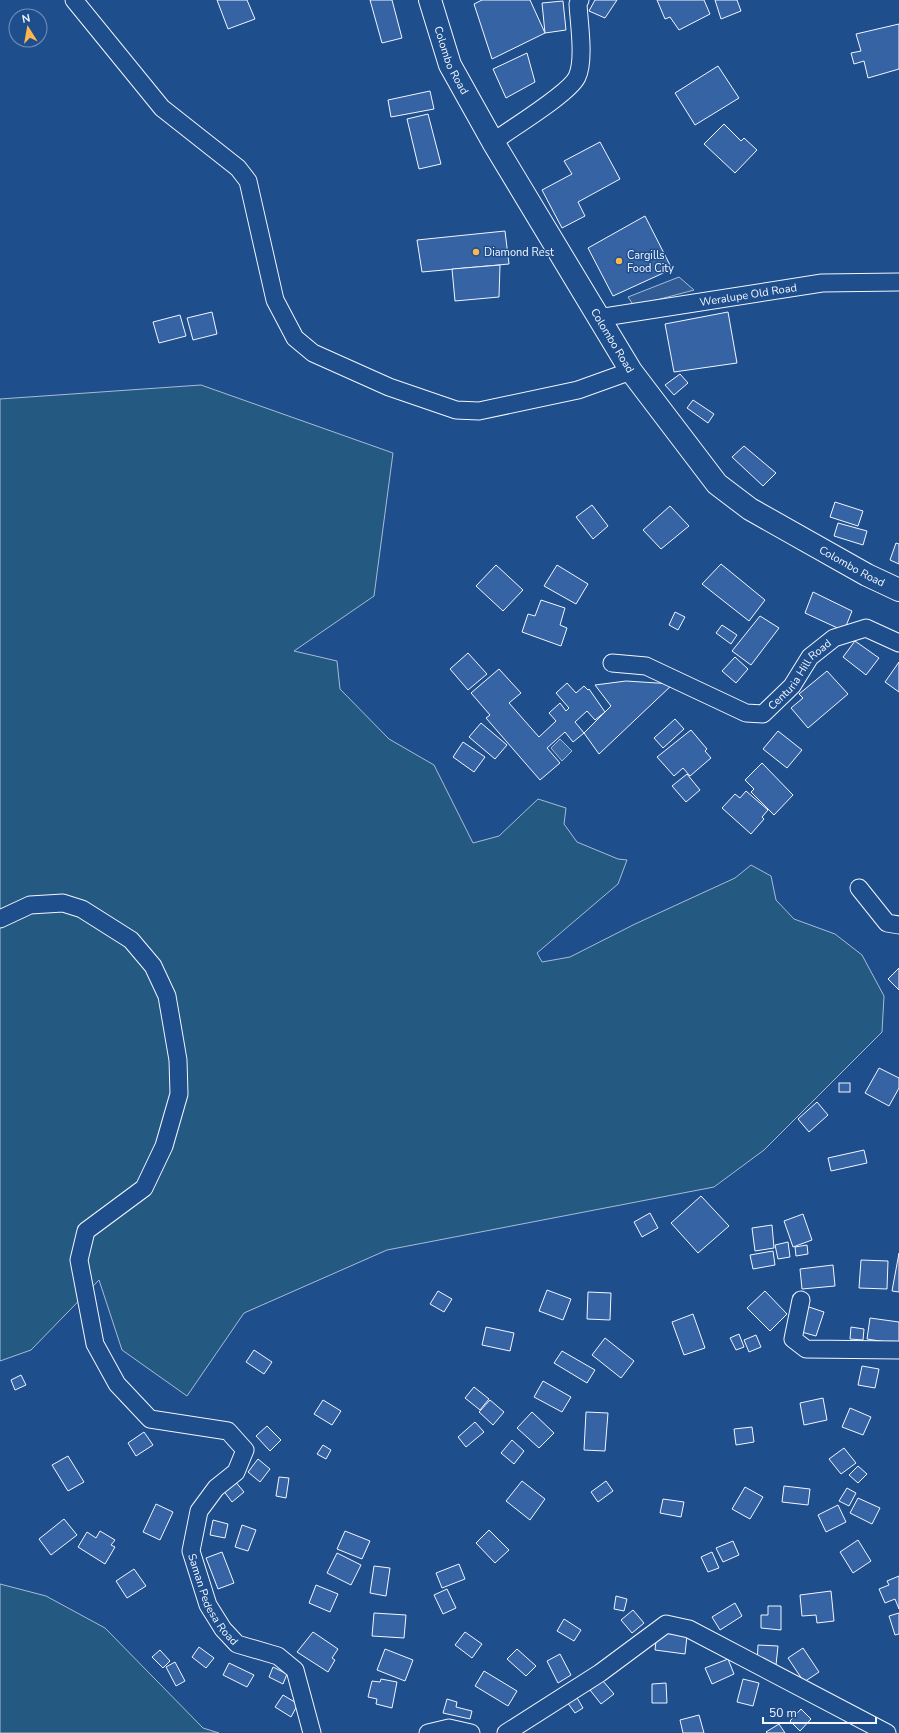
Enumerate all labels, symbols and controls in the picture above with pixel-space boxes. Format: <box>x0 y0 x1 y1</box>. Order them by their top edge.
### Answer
north arrow <box>8 8 48 48</box>
text: N <box>21 11 32 27</box>
street label: Colombo Road <box>431 24 472 97</box>
place label: Diamond Rest <box>484 245 554 260</box>
marker: Diamond Rest <box>471 247 481 257</box>
place label: Cargills Food City <box>627 248 674 276</box>
marker: Cargills Food City <box>614 256 624 266</box>
street label: Weralupe Old Road <box>699 280 798 310</box>
street label: Colombo Road <box>587 305 638 376</box>
street label: Colombo Road <box>816 542 888 590</box>
street label: Centuria Hill Road <box>764 636 834 713</box>
street label: Saman Pedesa Road <box>185 1552 242 1648</box>
scale bar <box>763 1699 876 1725</box>
text: 50 m <box>769 1705 797 1721</box>

